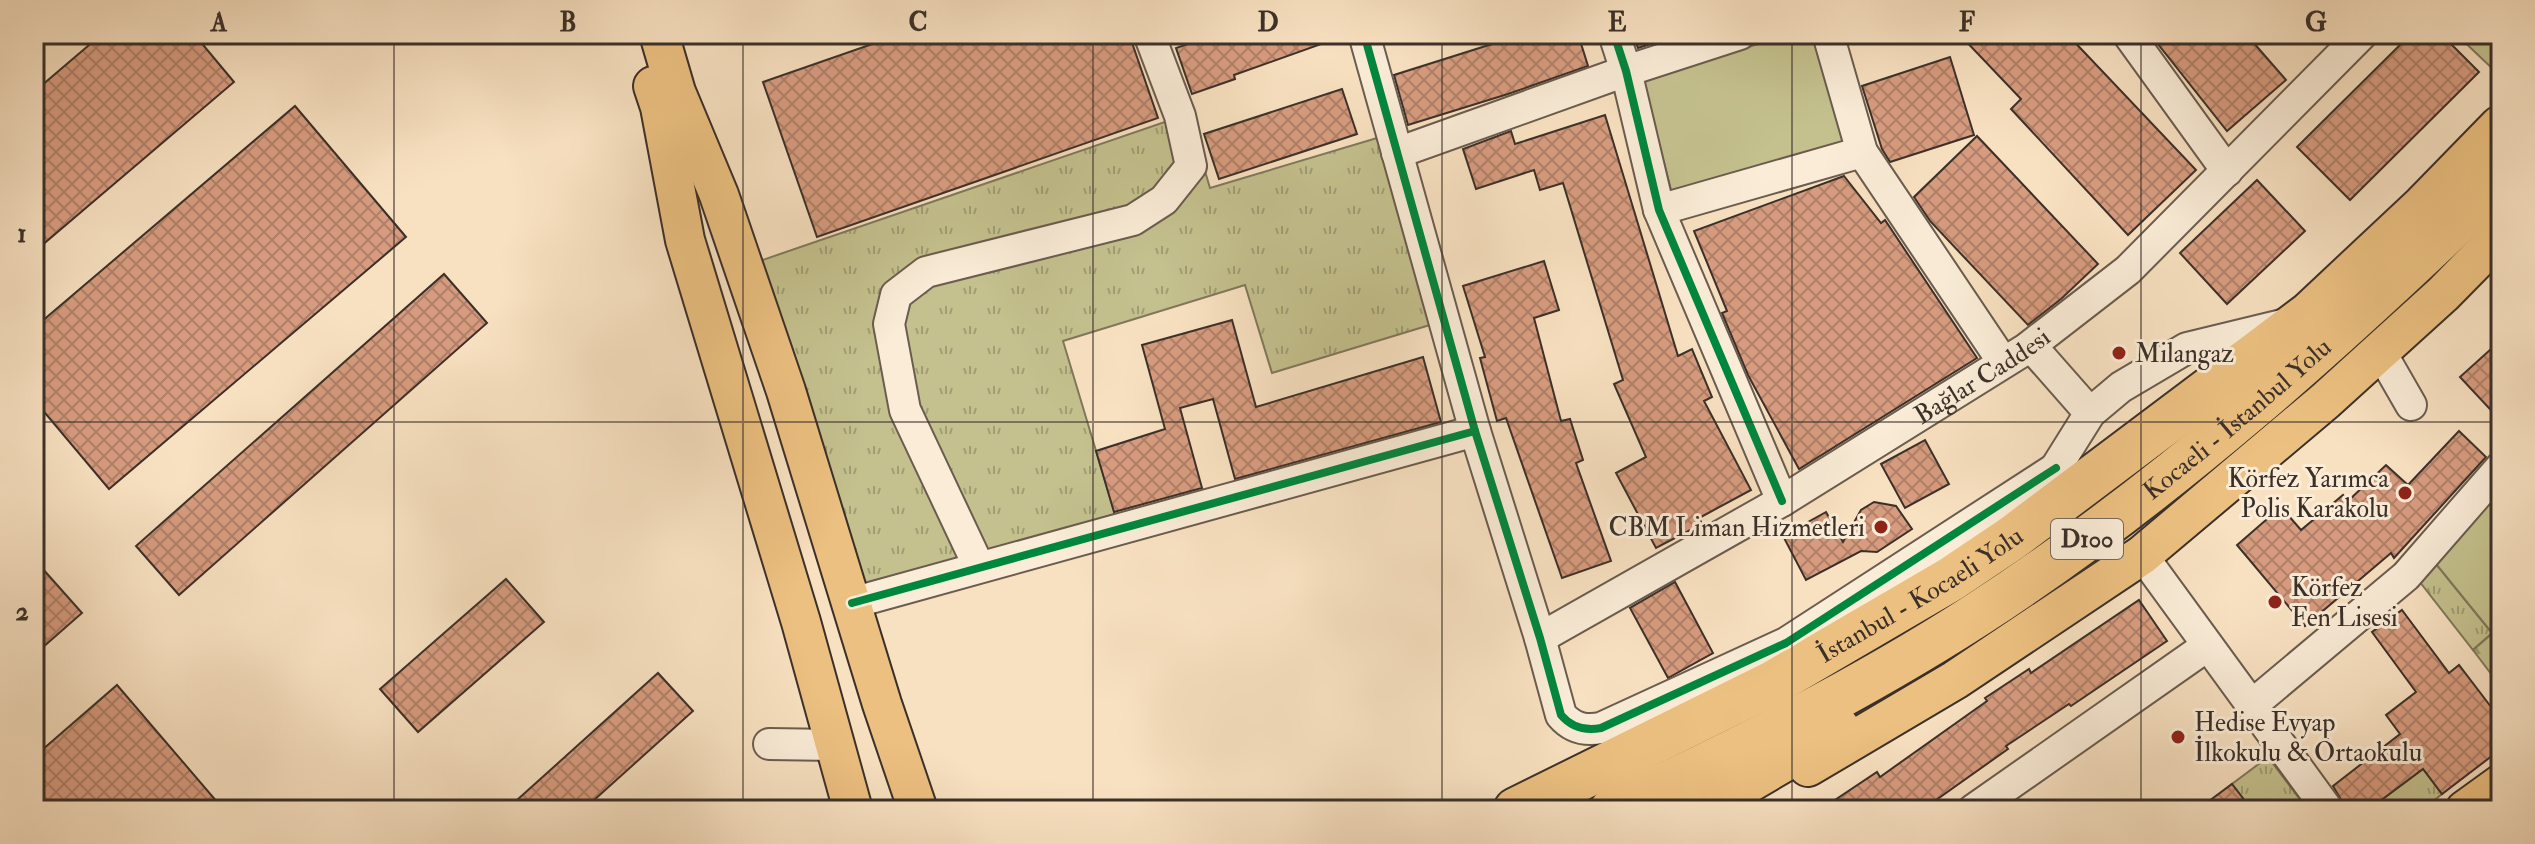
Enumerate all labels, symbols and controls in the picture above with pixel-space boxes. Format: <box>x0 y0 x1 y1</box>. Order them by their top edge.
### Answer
text: A <box>210 7 228 39</box>
text: B <box>559 7 577 39</box>
text: C <box>908 7 928 39</box>
text: D <box>1257 7 1279 39</box>
text: E <box>1608 7 1627 39</box>
text: F <box>1959 7 1976 39</box>
text: G <box>2305 7 2327 39</box>
text: 1 <box>17 218 27 250</box>
street label: Bağlar Caddesi <box>1909 321 2057 432</box>
street label: Kocaeli - İstanbul Yolu <box>2137 331 2338 507</box>
place label: Milangaz <box>2135 338 2234 370</box>
marker: Milangaz <box>2110 344 2128 362</box>
place label: Körfez Yarımca Polis Karakolu <box>2228 463 2389 525</box>
marker: Körfez Yarımca Polis Karakolu <box>2396 484 2414 502</box>
place label: CBM Liman Hizmetleri <box>1609 512 1865 544</box>
marker: CBM Liman Hizmetleri <box>1872 518 1890 536</box>
road number: D100 <box>2051 519 2123 559</box>
street label: İstanbul - Kocaeli Yolu <box>1811 520 2030 671</box>
place label: Körfez Fen Lisesi <box>2291 572 2398 634</box>
marker: Körfez Fen Lisesi <box>2266 593 2284 611</box>
text: 2 <box>15 596 29 628</box>
place label: Hedise Evyap İlkokulu & Ortaokulu <box>2194 707 2422 769</box>
marker: Hedise Evyap İlkokulu & Ortaokulu <box>2169 728 2187 746</box>

